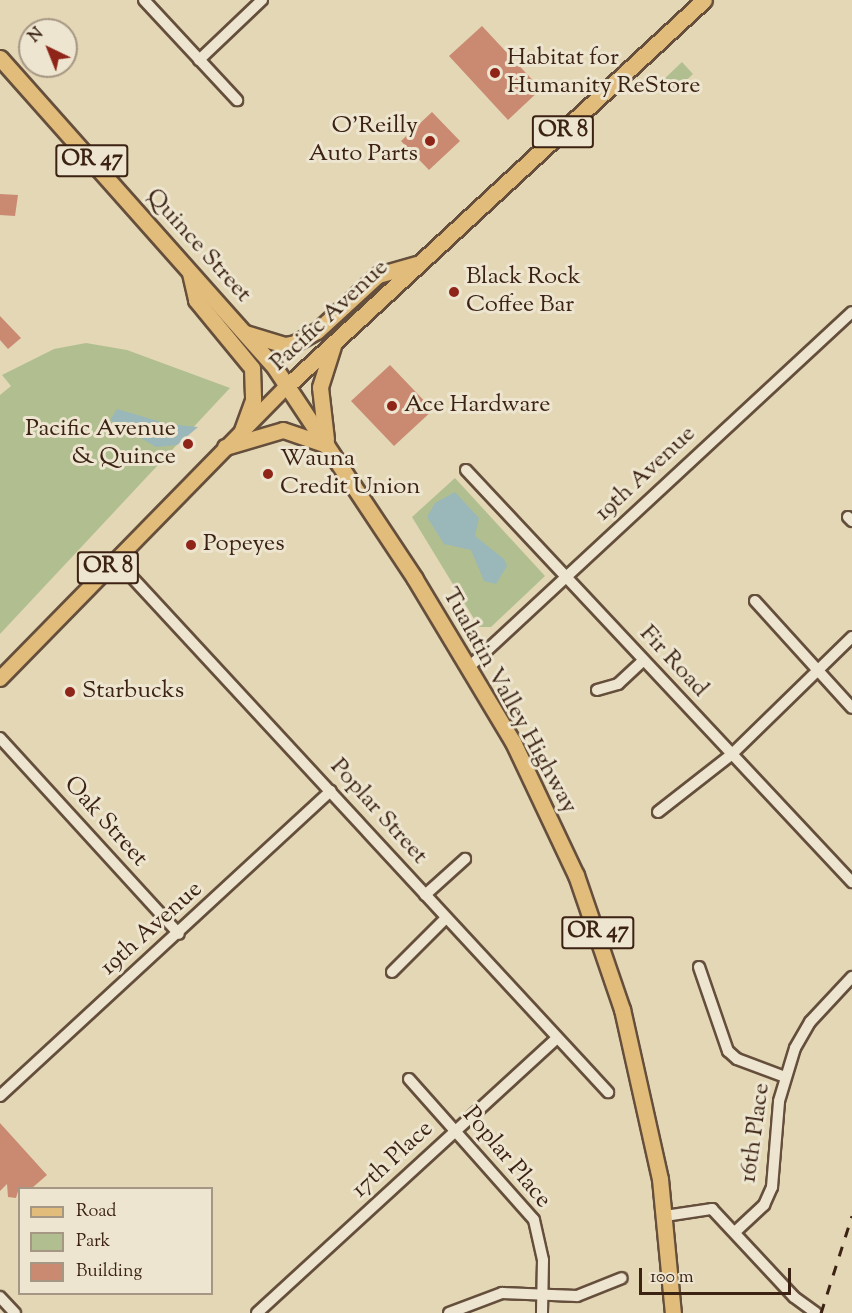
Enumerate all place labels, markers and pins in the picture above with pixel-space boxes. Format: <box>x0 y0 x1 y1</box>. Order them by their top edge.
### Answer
place label: Habitat for Humanity ReStore <box>507 45 700 101</box>
marker: Habitat for Humanity ReStore <box>488 66 502 80</box>
place label: O'Reilly Auto Parts <box>308 113 418 169</box>
marker: O'Reilly Auto Parts <box>423 134 437 148</box>
place label: Black Rock Coffee Bar <box>466 264 581 320</box>
marker: Black Rock Coffee Bar <box>447 285 461 299</box>
place label: Ace Hardware <box>404 392 550 420</box>
marker: Ace Hardware <box>385 399 399 413</box>
place label: Pacific Avenue & Quince <box>25 416 176 472</box>
marker: Pacific Avenue & Quince <box>181 437 195 451</box>
place label: Wauna Credit Union <box>280 446 421 502</box>
marker: Wauna Credit Union <box>261 467 275 481</box>
place label: Popeyes <box>203 531 285 559</box>
marker: Popeyes <box>184 538 198 552</box>
place label: Starbucks <box>82 678 184 706</box>
marker: Starbucks <box>63 685 77 699</box>

